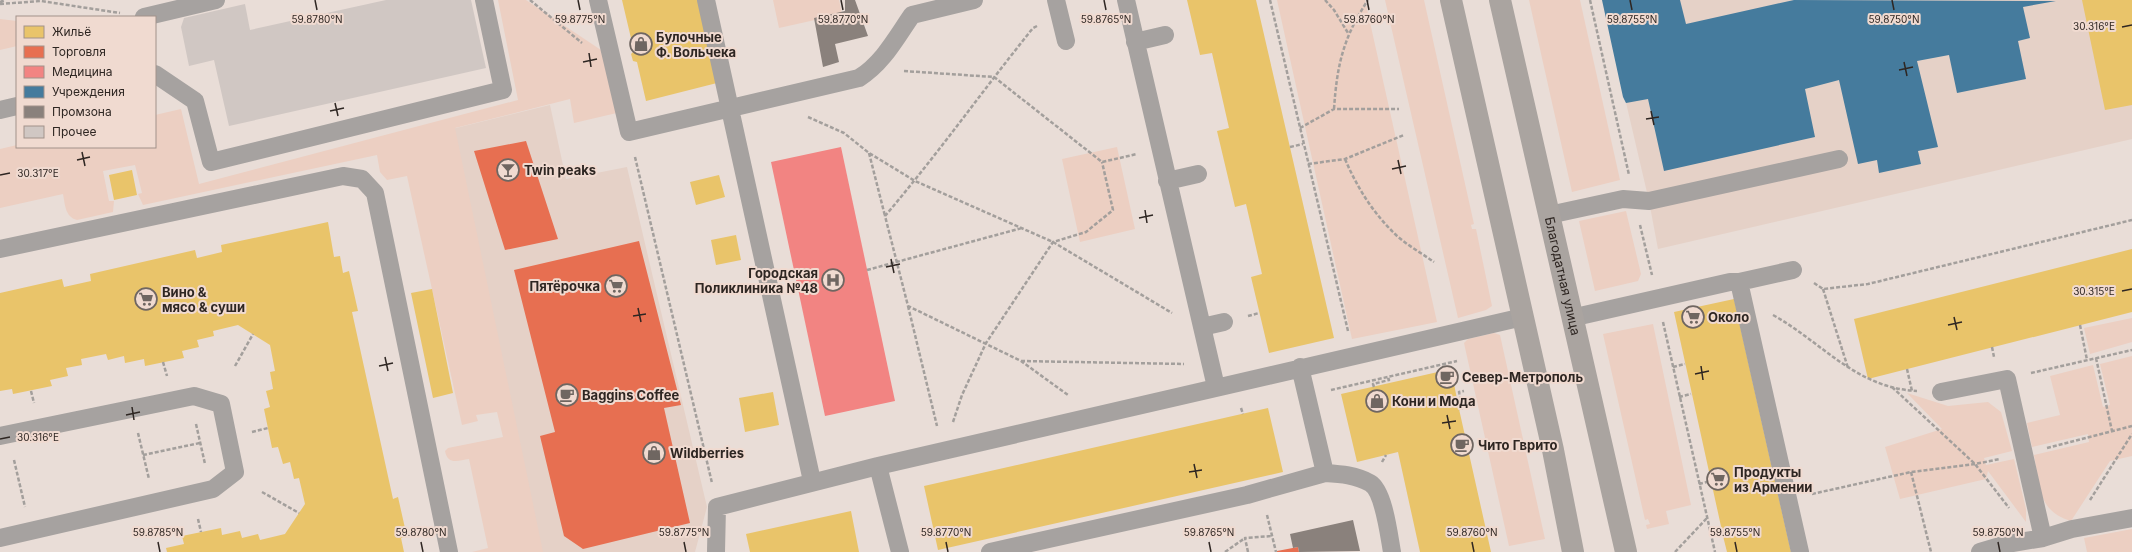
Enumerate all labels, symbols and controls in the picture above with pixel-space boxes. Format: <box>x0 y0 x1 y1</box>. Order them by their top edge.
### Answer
text: 59.8780°N <box>292 13 342 25</box>
text: 59.8775°N <box>555 13 605 25</box>
text: 59.8770°N <box>818 13 868 25</box>
text: 59.8765°N <box>1081 13 1131 25</box>
text: 59.8760°N <box>1344 13 1394 25</box>
text: 59.8755°N <box>1607 13 1657 25</box>
text: 59.8750°N <box>1869 13 1919 25</box>
legend <box>16 16 156 148</box>
text: 30.316°E <box>2073 20 2115 32</box>
text: Жильё <box>52 24 91 39</box>
place label: Булочные Ф. Вольчека <box>656 29 736 60</box>
shop icon: Булочные Ф. Вольчека <box>628 31 654 57</box>
text: Торговля <box>52 44 106 59</box>
text: Медицина <box>52 64 113 79</box>
text: Учреждения <box>52 84 125 99</box>
text: Промзона <box>52 104 112 119</box>
text: Прочее <box>52 124 97 139</box>
bar icon: Twin peaks <box>495 157 521 183</box>
place label: Twin peaks <box>524 162 596 178</box>
text: 30.317°E <box>17 167 59 179</box>
street label: Благодатная улица <box>1542 215 1584 337</box>
place label: Городская Поликлиника №48 <box>695 265 818 296</box>
hospital icon: Городская Поликлиника №48 <box>820 267 846 293</box>
supermarket icon: Пятёрочка <box>603 273 629 299</box>
place label: Пятёрочка <box>529 278 600 294</box>
place label: Вино & мясо & суши <box>162 284 245 315</box>
text: 30.315°E <box>2073 285 2115 297</box>
supermarket icon: Вино & мясо & суши <box>133 286 159 312</box>
supermarket icon: Около <box>1680 304 1706 330</box>
place label: Около <box>1708 309 1749 325</box>
cafe icon: Север-Метрополь <box>1434 364 1460 390</box>
place label: Север-Метрополь <box>1462 369 1583 385</box>
cafe icon: Baggins Coffee <box>554 382 580 408</box>
place label: Baggins Coffee <box>582 387 679 403</box>
shop icon: Кони и Мода <box>1364 388 1390 414</box>
place label: Кони и Мода <box>1392 393 1476 409</box>
text: 30.316°E <box>17 431 59 443</box>
cafe icon: Чито Гврито <box>1449 432 1475 458</box>
place label: Чито Гврито <box>1478 437 1558 453</box>
shop icon: Wildberries <box>641 440 667 466</box>
place label: Wildberries <box>670 445 744 461</box>
place label: Продукты из Армении <box>1734 464 1812 495</box>
supermarket icon: Продукты из Армении <box>1705 466 1731 492</box>
text: 59.8785°N <box>133 526 183 538</box>
text: 59.8780°N <box>396 526 446 538</box>
text: 59.8775°N <box>659 526 709 538</box>
text: 59.8770°N <box>921 526 971 538</box>
text: 59.8765°N <box>1184 526 1234 538</box>
text: 59.8760°N <box>1447 526 1497 538</box>
text: 59.8755°N <box>1710 526 1760 538</box>
text: 59.8750°N <box>1973 526 2023 538</box>

